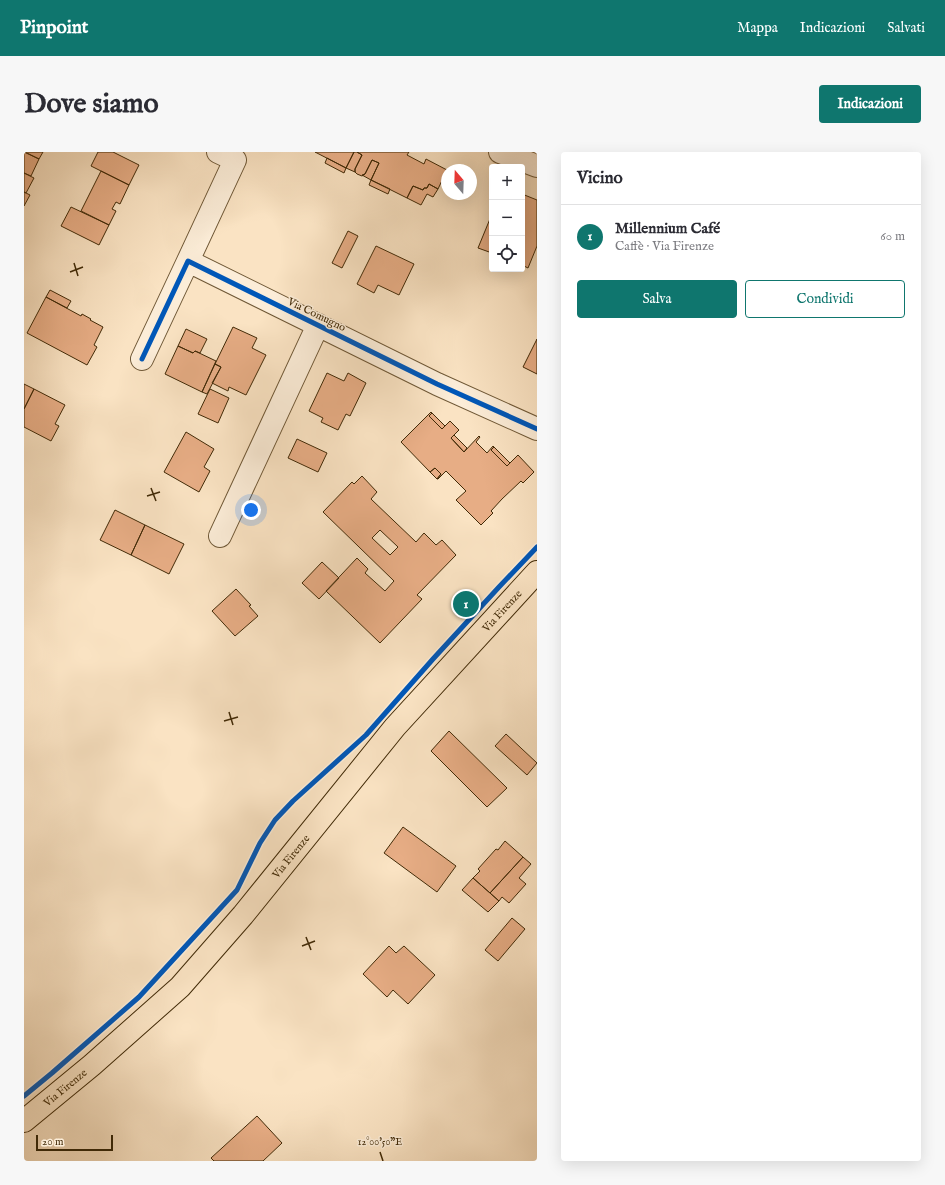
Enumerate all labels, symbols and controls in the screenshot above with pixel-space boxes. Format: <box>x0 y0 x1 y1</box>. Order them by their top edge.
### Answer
text: Pinpoint <box>20 16 88 40</box>
text: Mappa <box>737 19 778 37</box>
text: Indicazioni <box>800 19 865 37</box>
text: Salvati <box>887 19 925 37</box>
button: Indicazioni <box>819 85 921 123</box>
text: Dove siamo <box>24 87 159 122</box>
north arrow <box>441 164 477 200</box>
map controls <box>489 164 525 272</box>
button: + <box>489 164 525 200</box>
text: Vicino <box>577 168 623 189</box>
button: − <box>489 200 525 236</box>
text: Millennium Café <box>615 219 720 238</box>
text: 1 <box>588 228 592 245</box>
text: 60 m <box>880 228 905 245</box>
button: locate <box>489 236 525 272</box>
text: Caffè · Via Firenze <box>615 238 714 255</box>
button: Salva <box>577 280 737 318</box>
button: Condividi <box>745 280 905 318</box>
street label: Via Comugno <box>284 294 348 335</box>
your location <box>241 500 261 520</box>
street label: Via Firenze <box>479 587 525 636</box>
pin: 1 <box>453 589 479 619</box>
street label: Via Firenze <box>269 832 313 882</box>
street label: Via Firenze <box>40 1066 90 1111</box>
scale bar <box>36 1133 113 1152</box>
text: 20 m <box>42 1135 63 1149</box>
text: 12°00'50"E <box>358 1136 402 1149</box>

